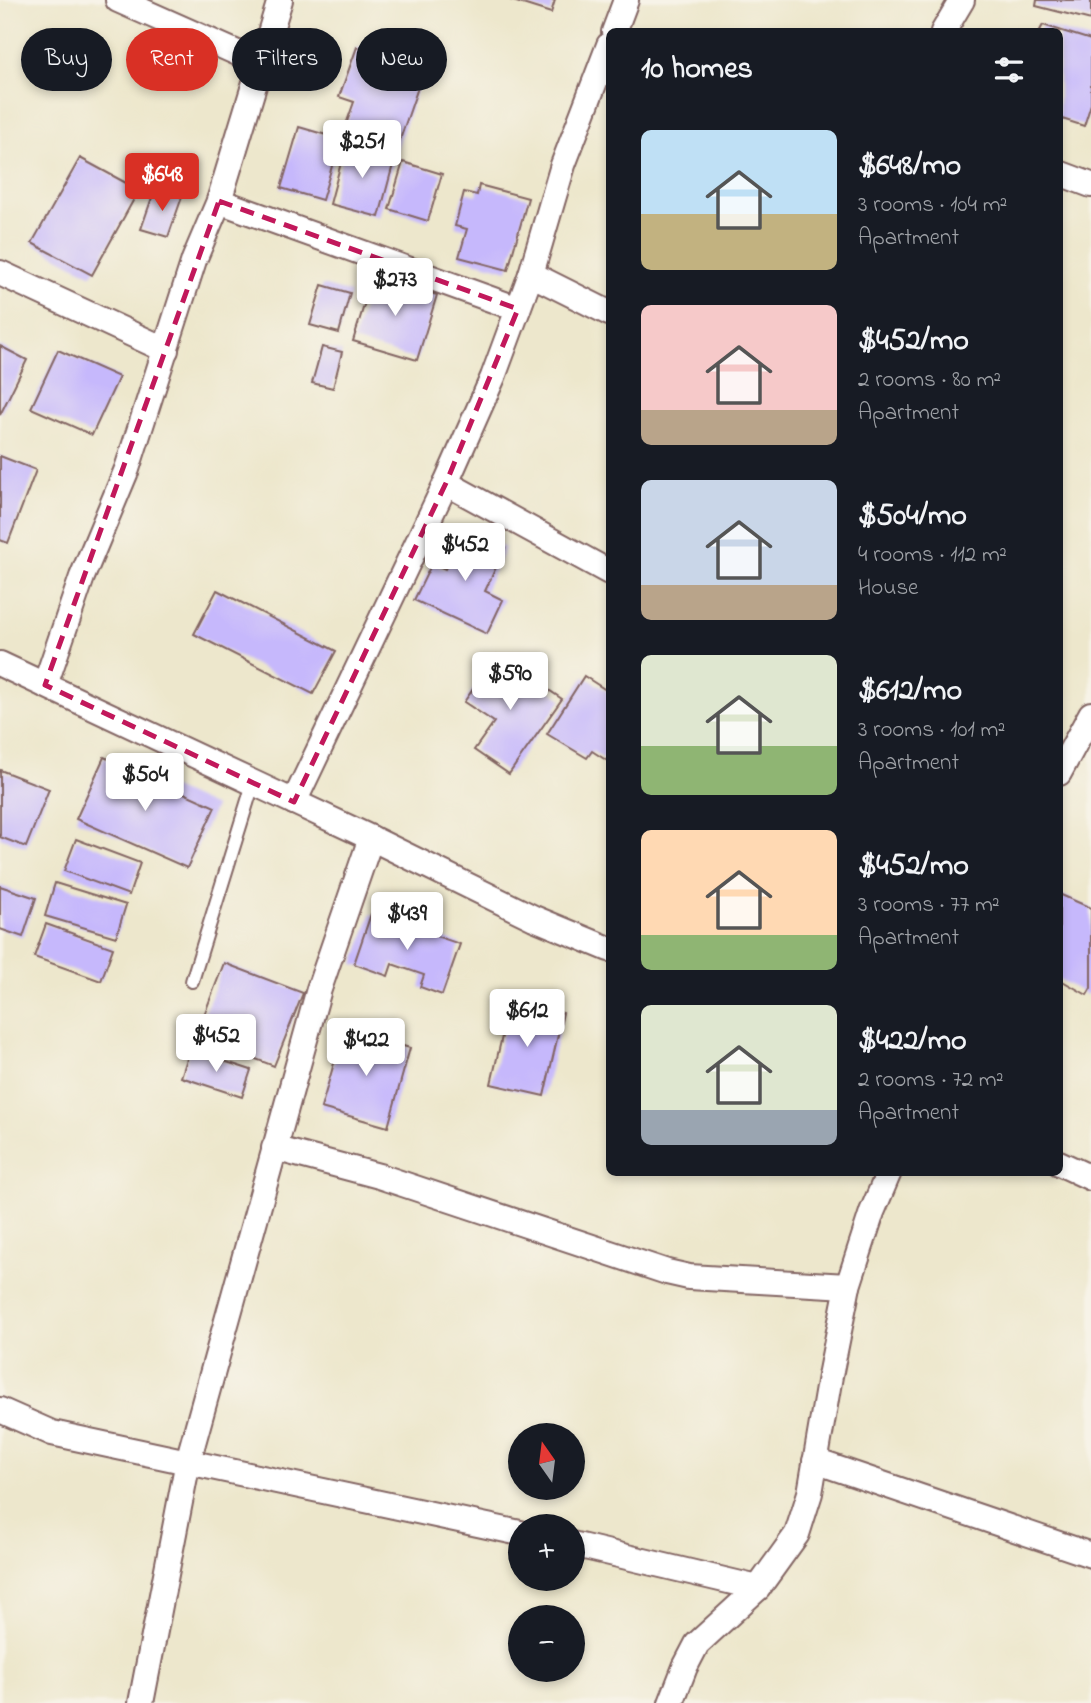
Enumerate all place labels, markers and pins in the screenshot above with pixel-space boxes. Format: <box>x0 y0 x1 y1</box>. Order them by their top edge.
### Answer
pin: $251 <box>321 120 403 180</box>
pin: $648 <box>121 154 203 213</box>
pin: $273 <box>354 258 436 318</box>
pin: $452 <box>424 524 506 583</box>
pin: $590 <box>469 652 551 712</box>
pin: $504 <box>104 754 186 813</box>
pin: $439 <box>366 892 448 952</box>
pin: $612 <box>486 990 568 1049</box>
pin: $452 <box>175 1014 257 1074</box>
pin: $422 <box>325 1018 407 1078</box>

